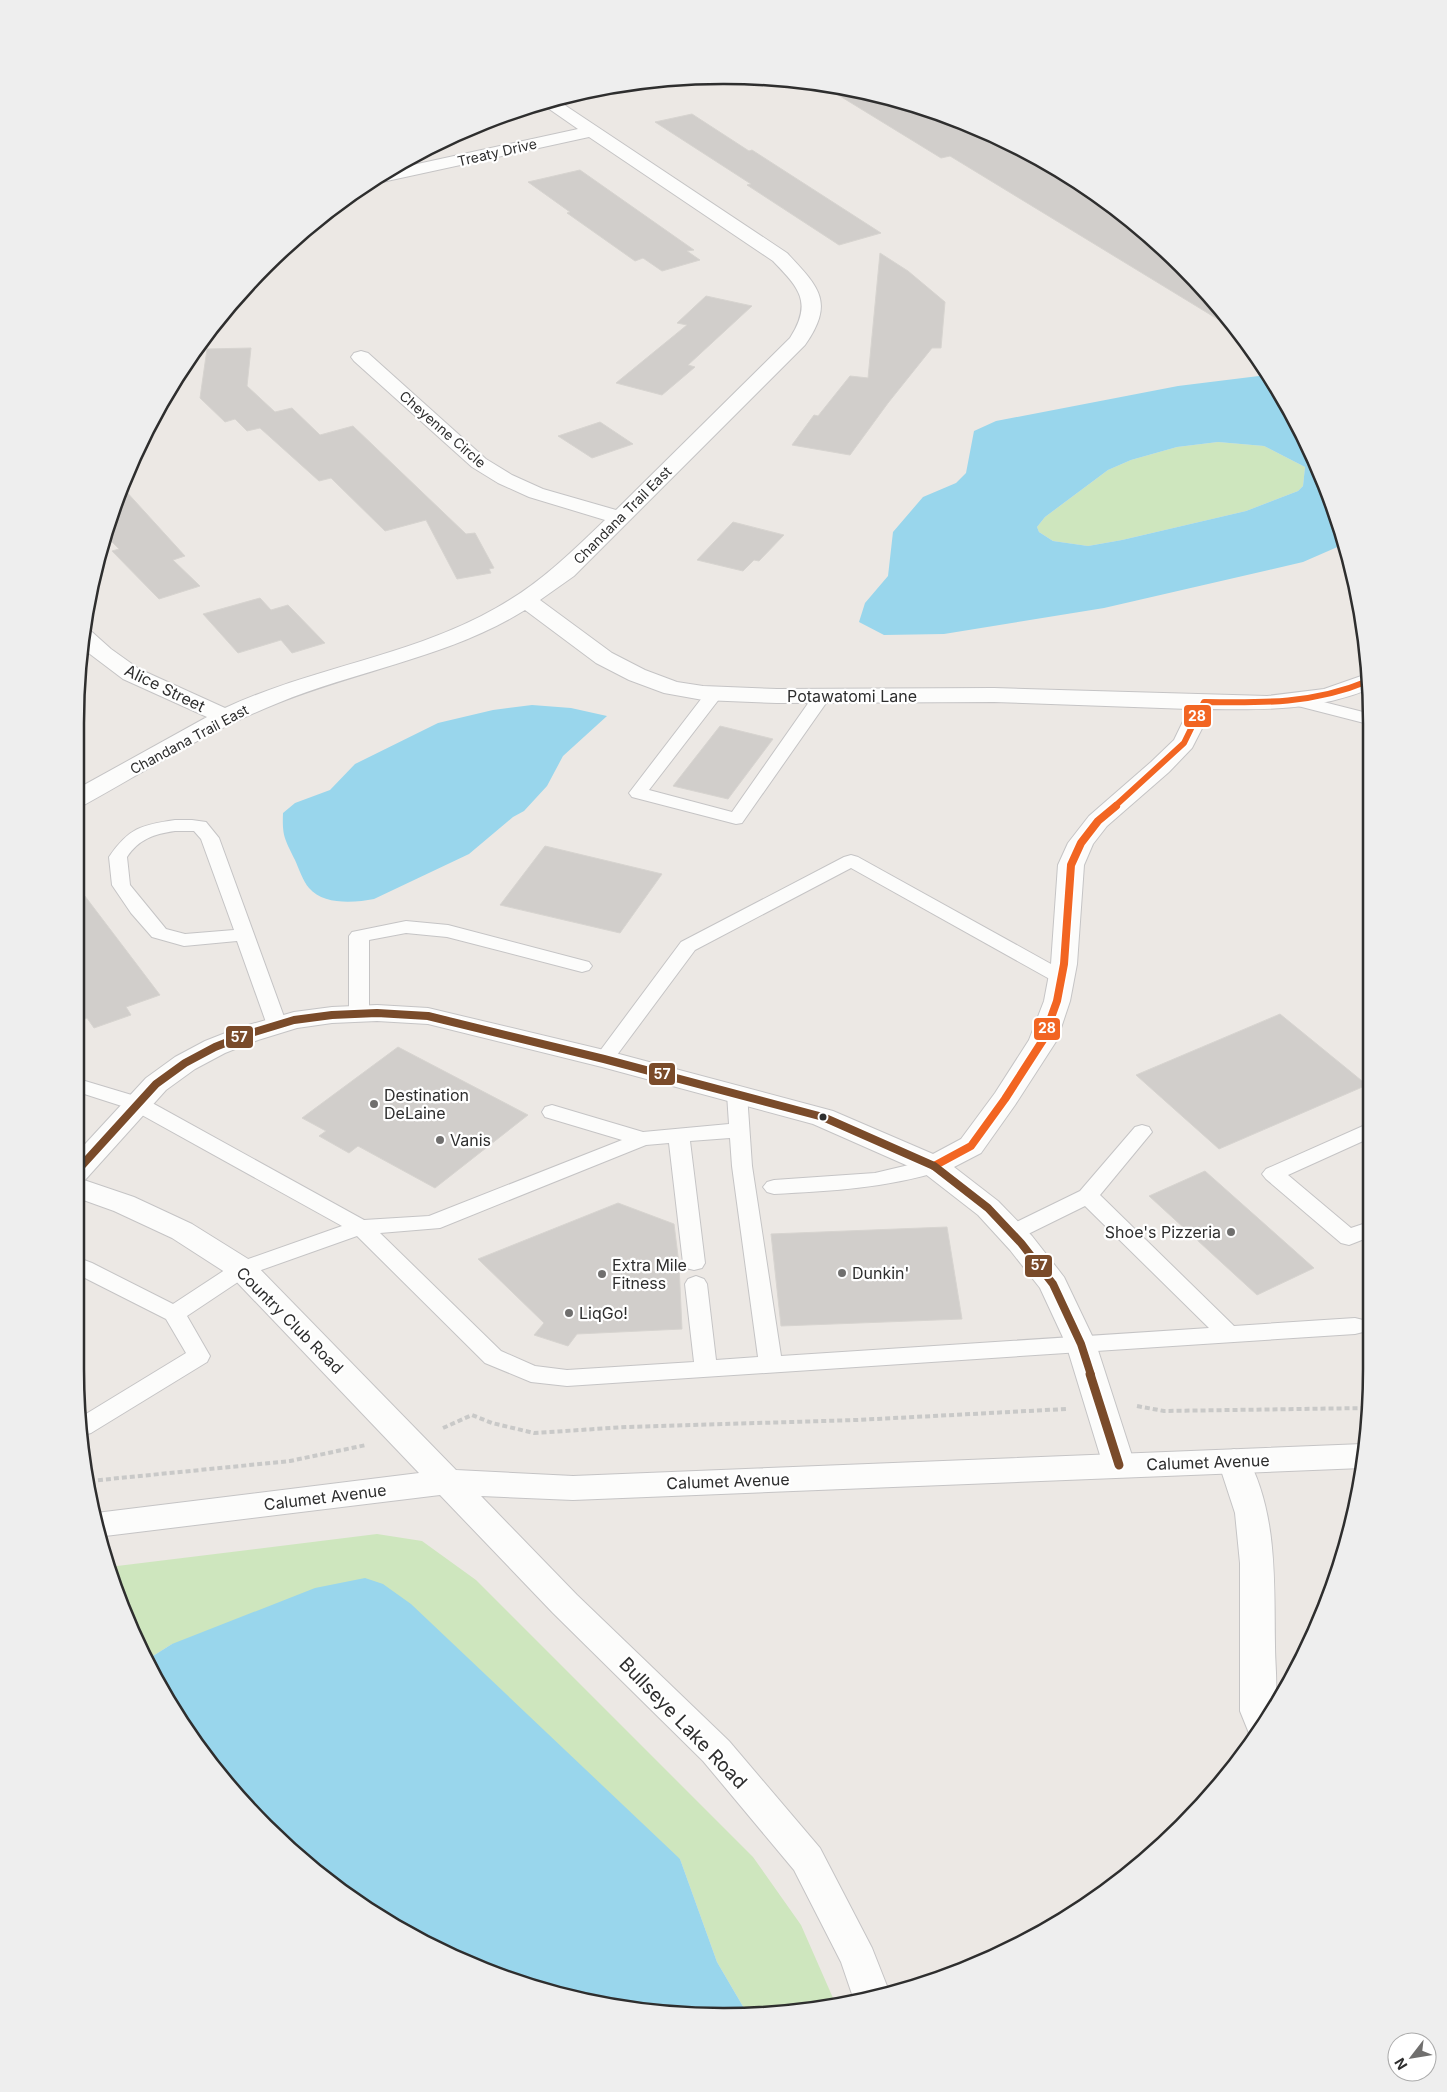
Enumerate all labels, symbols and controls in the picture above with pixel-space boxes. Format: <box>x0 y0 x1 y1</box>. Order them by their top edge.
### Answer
street label: Treaty Drive <box>456 135 538 169</box>
street label: Cheyenne Circle <box>396 387 490 471</box>
street label: Chandana Trail East <box>570 462 675 567</box>
street label: Alice Street <box>122 660 208 716</box>
street label: Potawatomi Lane <box>787 686 917 706</box>
street label: Chandana Trail East <box>127 700 251 777</box>
line badge: 28 <box>1183 704 1212 728</box>
text: 28 <box>1188 707 1206 724</box>
line badge: 28 <box>1033 1017 1061 1041</box>
text: 28 <box>1038 1019 1056 1036</box>
line badge: 57 <box>225 1025 254 1049</box>
text: 57 <box>230 1028 248 1045</box>
line badge: 57 <box>648 1062 676 1086</box>
text: 57 <box>653 1065 671 1082</box>
place label: Destination DeLaine <box>384 1085 469 1123</box>
marker: Destination DeLaine <box>368 1098 380 1110</box>
unlabelled marker <box>818 1112 828 1122</box>
place label: Vanis <box>450 1130 491 1150</box>
marker: Vanis <box>434 1134 446 1146</box>
place label: Shoe's Pizzeria <box>1105 1222 1221 1242</box>
marker: Shoe's Pizzeria <box>1225 1226 1237 1238</box>
line badge: 57 <box>1024 1254 1053 1278</box>
place label: Extra Mile Fitness <box>612 1255 687 1293</box>
text: 57 <box>1030 1256 1048 1273</box>
street label: Country Club Road <box>232 1262 348 1378</box>
place label: Dunkin' <box>852 1263 909 1283</box>
marker: Dunkin' <box>836 1267 848 1279</box>
marker: Extra Mile Fitness <box>596 1268 608 1280</box>
place label: LiqGo! <box>579 1303 628 1323</box>
marker: LiqGo! <box>563 1307 575 1319</box>
street label: Calumet Avenue <box>1146 1450 1270 1474</box>
street label: Calumet Avenue <box>666 1469 790 1493</box>
street label: Calumet Avenue <box>263 1480 387 1514</box>
street label: Bullseye Lake Road <box>614 1652 752 1794</box>
north arrow <box>1387 2032 1437 2082</box>
text: N <box>1390 2055 1410 2073</box>

